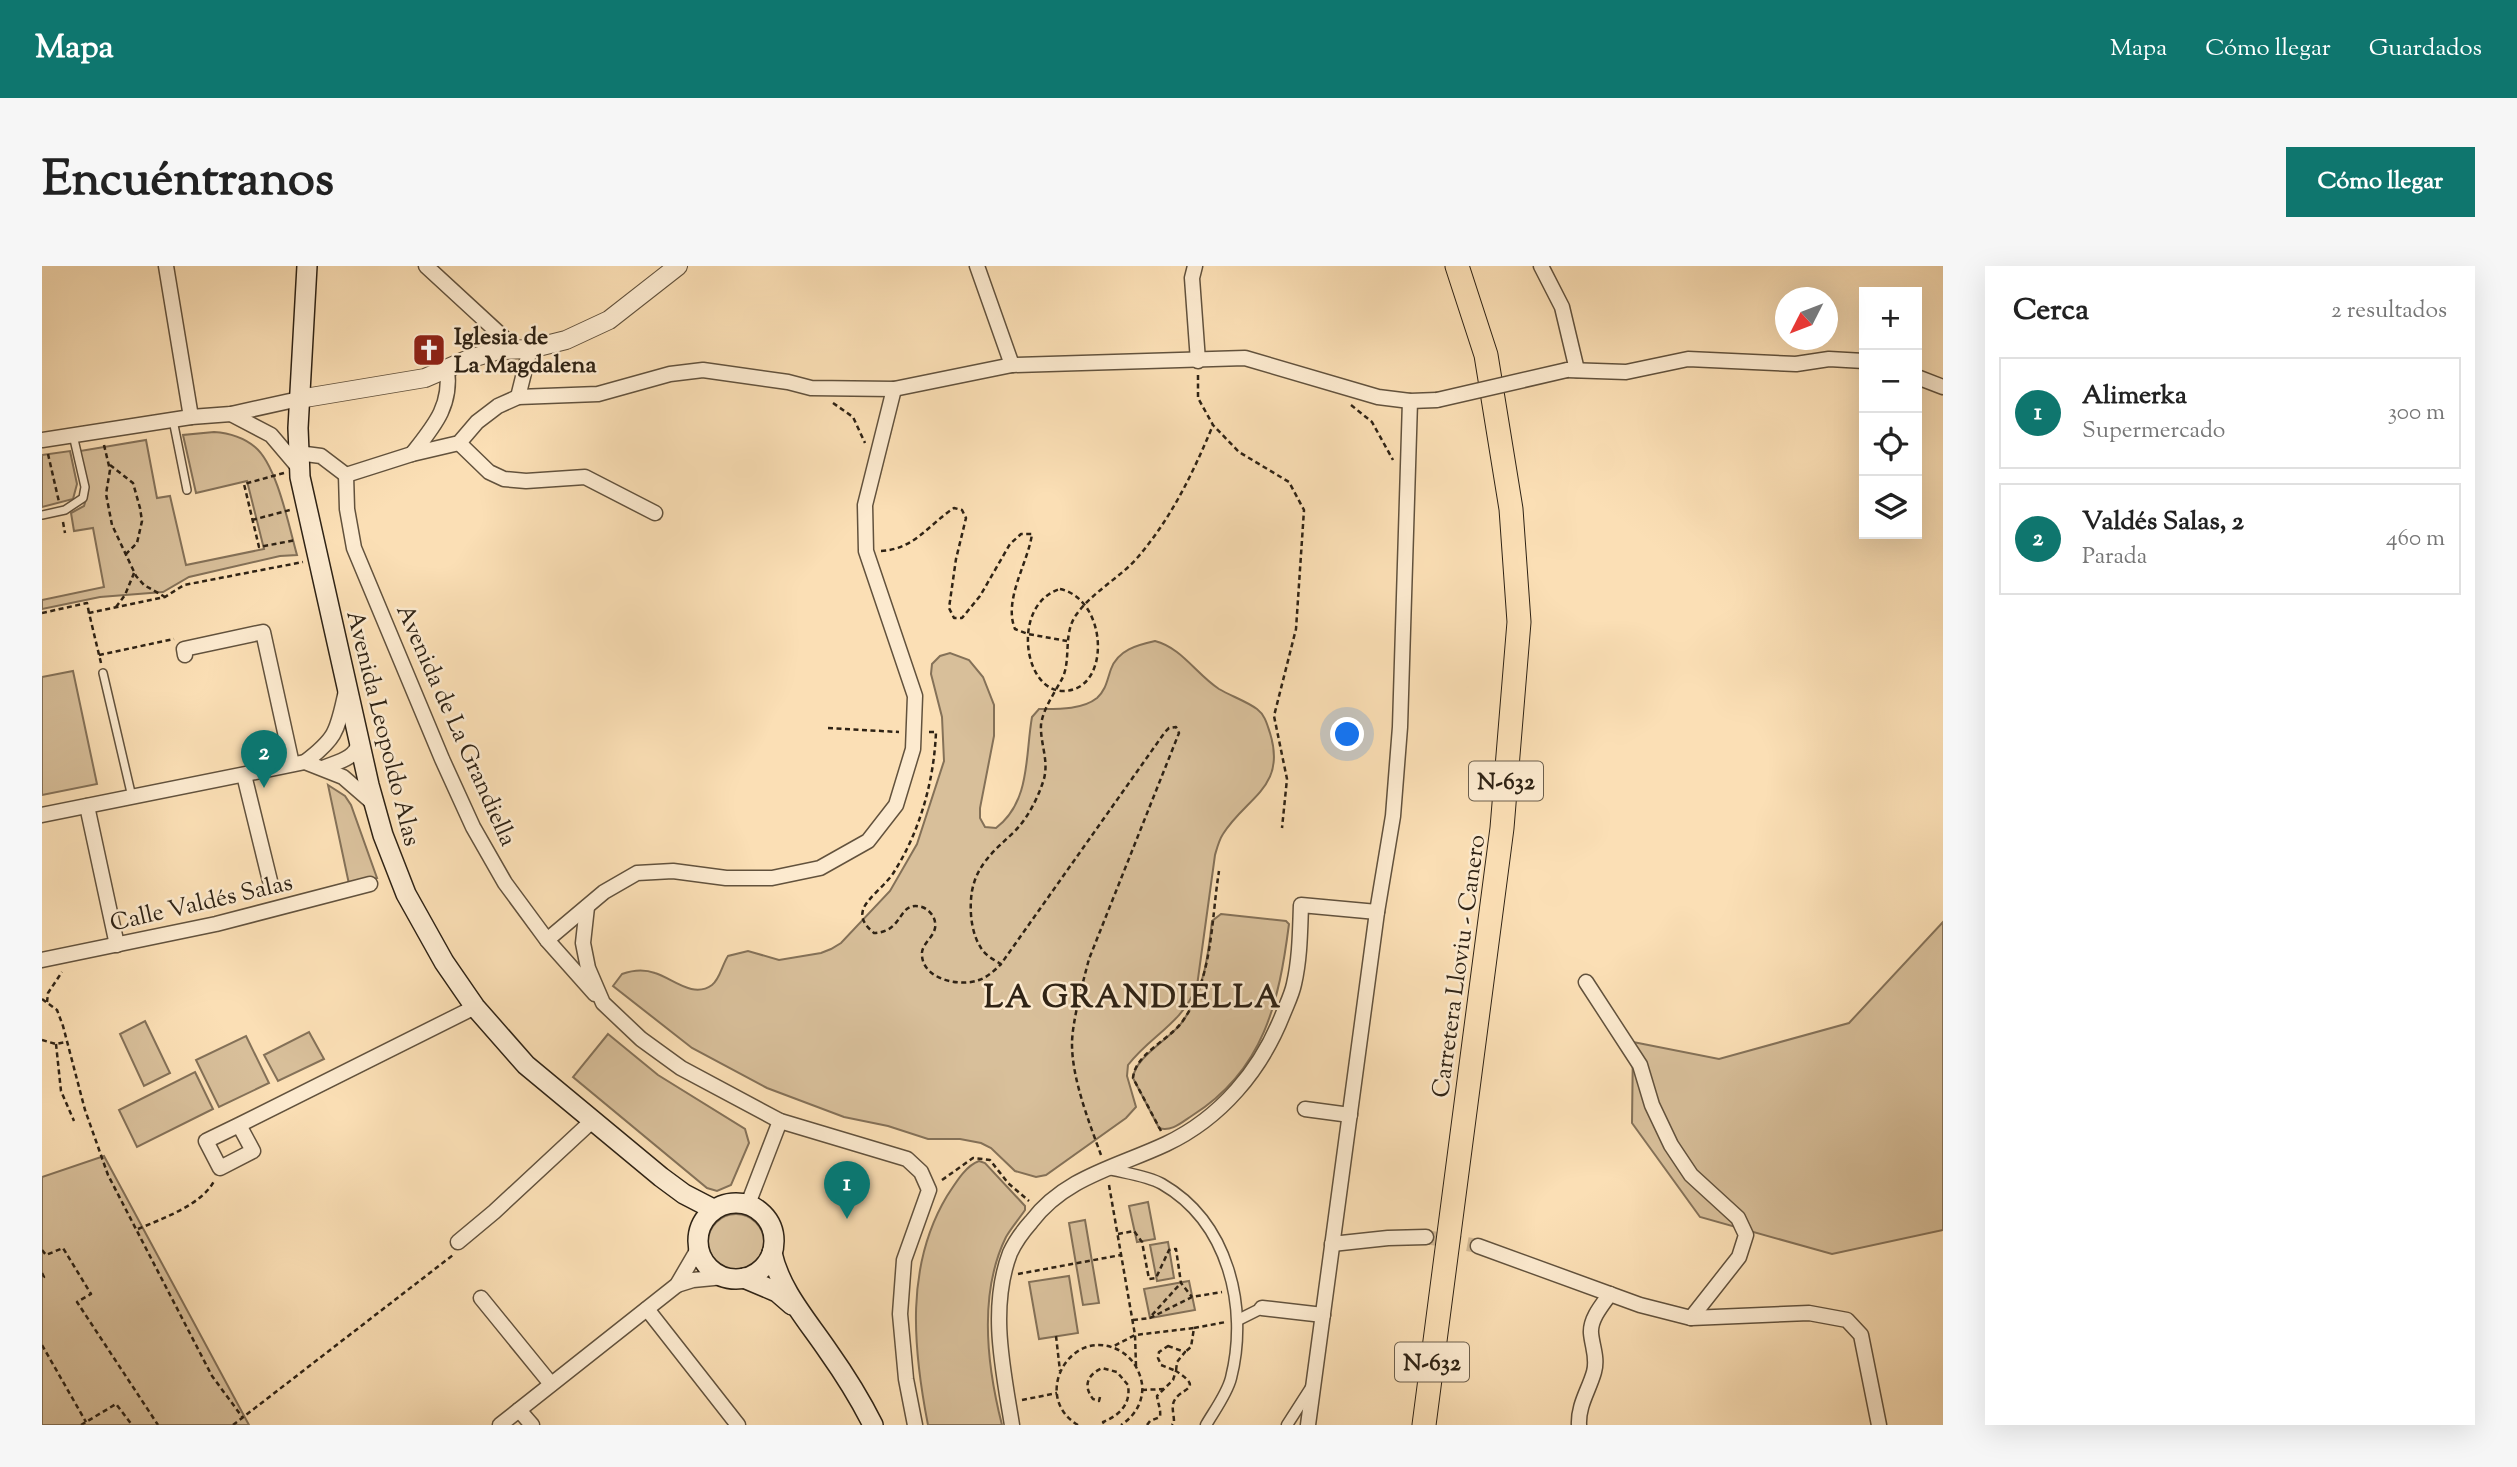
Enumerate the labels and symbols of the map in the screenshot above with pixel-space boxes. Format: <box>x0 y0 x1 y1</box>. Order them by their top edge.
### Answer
north arrow <box>1775 287 1838 350</box>
place label: Iglesia de La Magdalena <box>454 321 597 383</box>
church icon: Iglesia de La Magdalena <box>410 331 448 369</box>
street label: Avenida de La Grandiella <box>386 599 524 852</box>
street label: Avenida Leopoldo Alas <box>336 607 428 850</box>
your location <box>1330 717 1364 751</box>
pin: 2 <box>241 730 287 788</box>
road number: N-632 <box>1469 761 1543 800</box>
street label: Carretera Lloviu - Canero <box>1425 832 1495 1100</box>
street label: Calle Valdés Salas <box>107 866 296 942</box>
district label: LA GRANDIELLA <box>984 976 1282 1022</box>
pin: 1 <box>824 1161 870 1219</box>
road number: N-632 <box>1395 1343 1469 1382</box>

